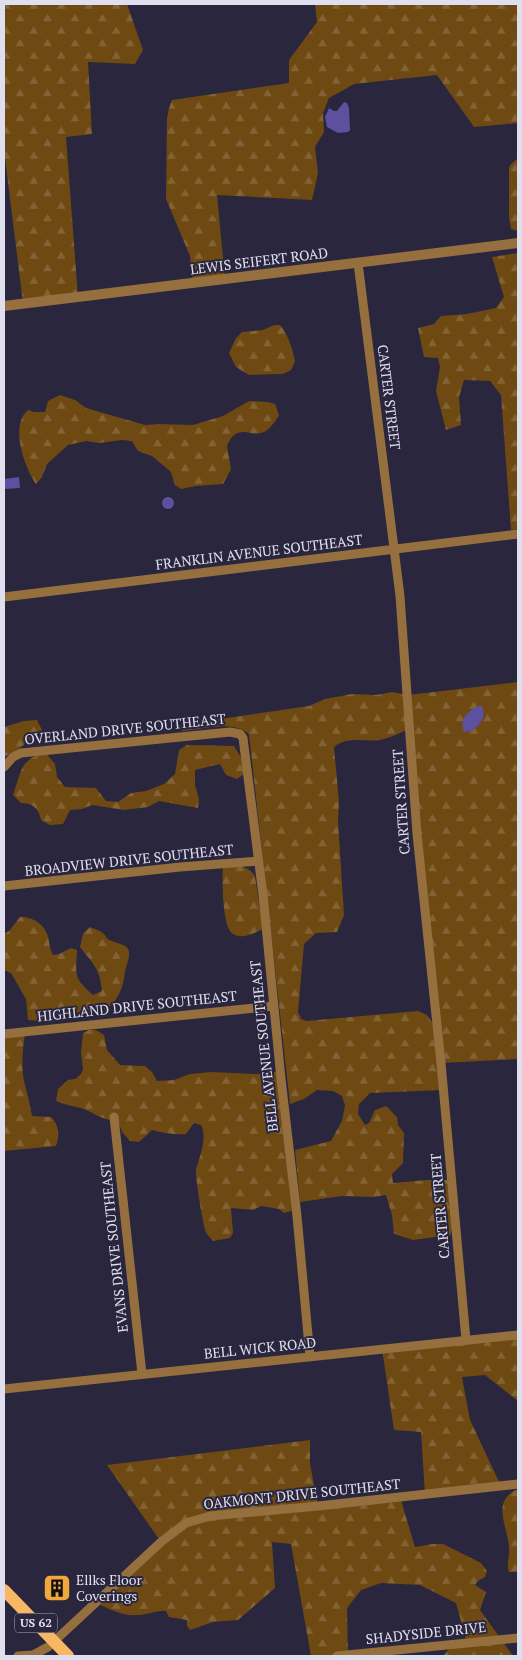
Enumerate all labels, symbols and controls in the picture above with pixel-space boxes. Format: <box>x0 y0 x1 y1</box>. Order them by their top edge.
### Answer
street label: LEWIS SEIFERT ROAD <box>189 243 329 278</box>
street label: CARTER STREET <box>374 343 405 451</box>
street label: FRANKLIN AVENUE SOUTHEAST <box>154 529 364 574</box>
street label: OVERLAND DRIVE SOUTHEAST <box>23 708 227 749</box>
street label: CARTER STREET <box>387 748 414 855</box>
street label: BROADVIEW DRIVE SOUTHEAST <box>24 839 235 880</box>
street label: BELL AVENUE SOUTHEAST <box>245 959 282 1133</box>
street label: HIGHLAND DRIVE SOUTHEAST <box>36 986 238 1025</box>
street label: CARTER STREET <box>425 1152 454 1260</box>
street label: EVANS DRIVE SOUTHEAST <box>95 1160 132 1334</box>
street label: BELL WICK ROAD <box>203 1332 317 1363</box>
street label: OAKMONT DRIVE SOUTHEAST <box>203 1474 402 1513</box>
place label: Ellks Floor Coverings <box>76 1570 143 1605</box>
building icon: Ellks Floor Coverings <box>42 1573 72 1603</box>
road number: US 62 <box>15 1614 57 1632</box>
street label: SHADYSIDE DRIVE <box>365 1617 487 1648</box>

